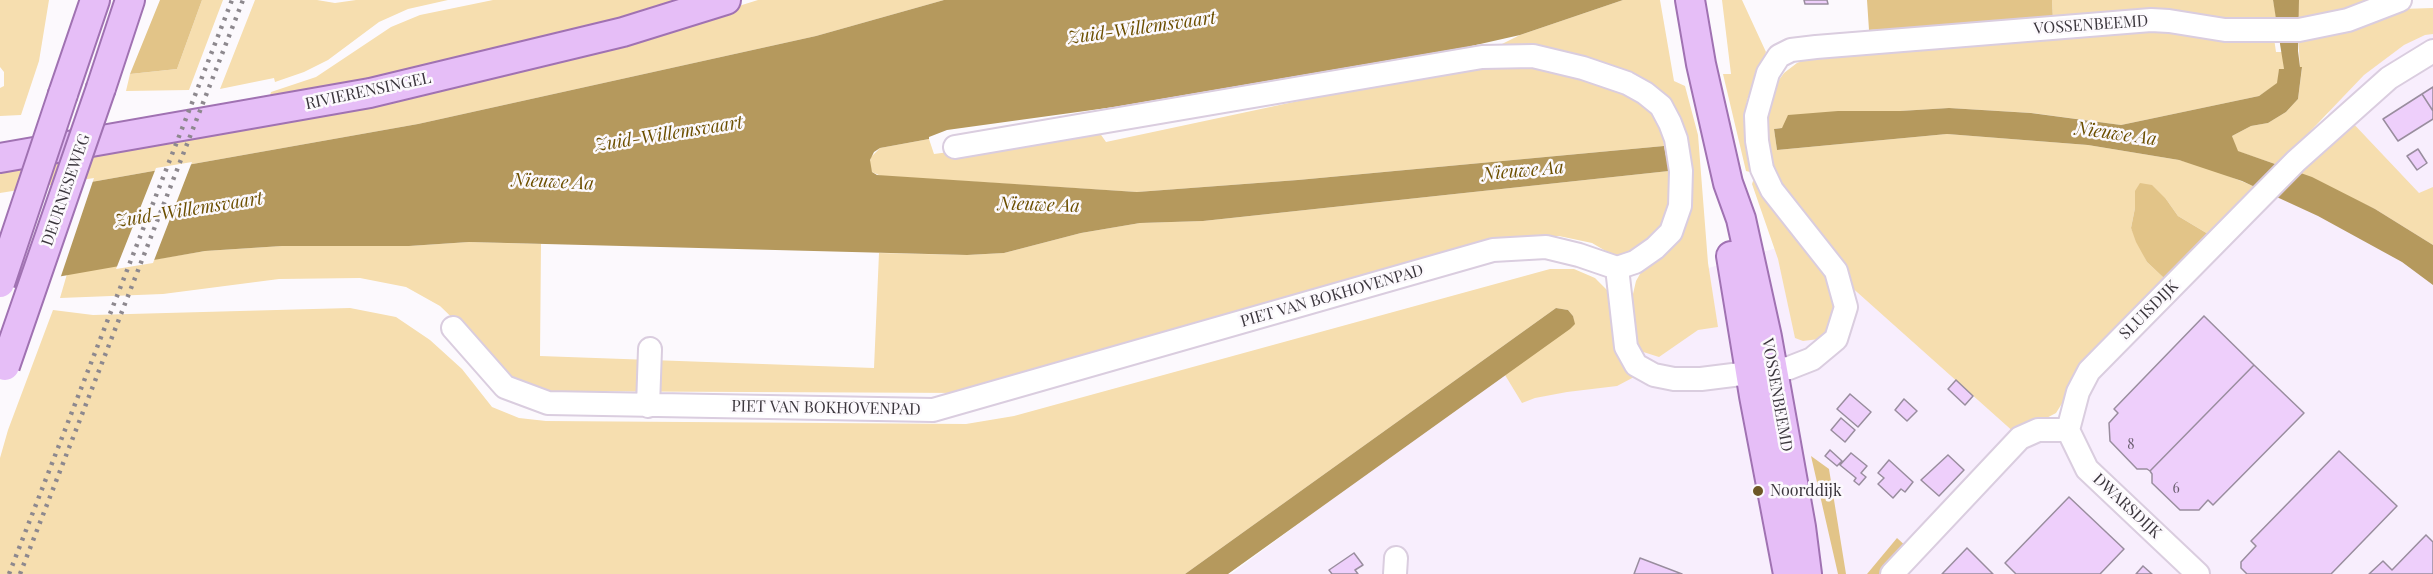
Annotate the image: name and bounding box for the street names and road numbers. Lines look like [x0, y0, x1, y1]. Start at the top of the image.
street label: VOSSENBEEMD [2033, 11, 2149, 39]
street label: RIVIERENSINGEL [303, 68, 433, 114]
street label: DEURNESEWEG [38, 131, 94, 249]
street label: PIET VAN BOKHOVENPAD [1238, 261, 1426, 331]
street label: SLUISDIJK [2115, 276, 2183, 344]
street label: VOSSENBEEMD [1758, 337, 1796, 453]
street label: PIET VAN BOKHOVENPAD [731, 397, 921, 419]
street label: DWARSDIJK [2089, 470, 2165, 542]

